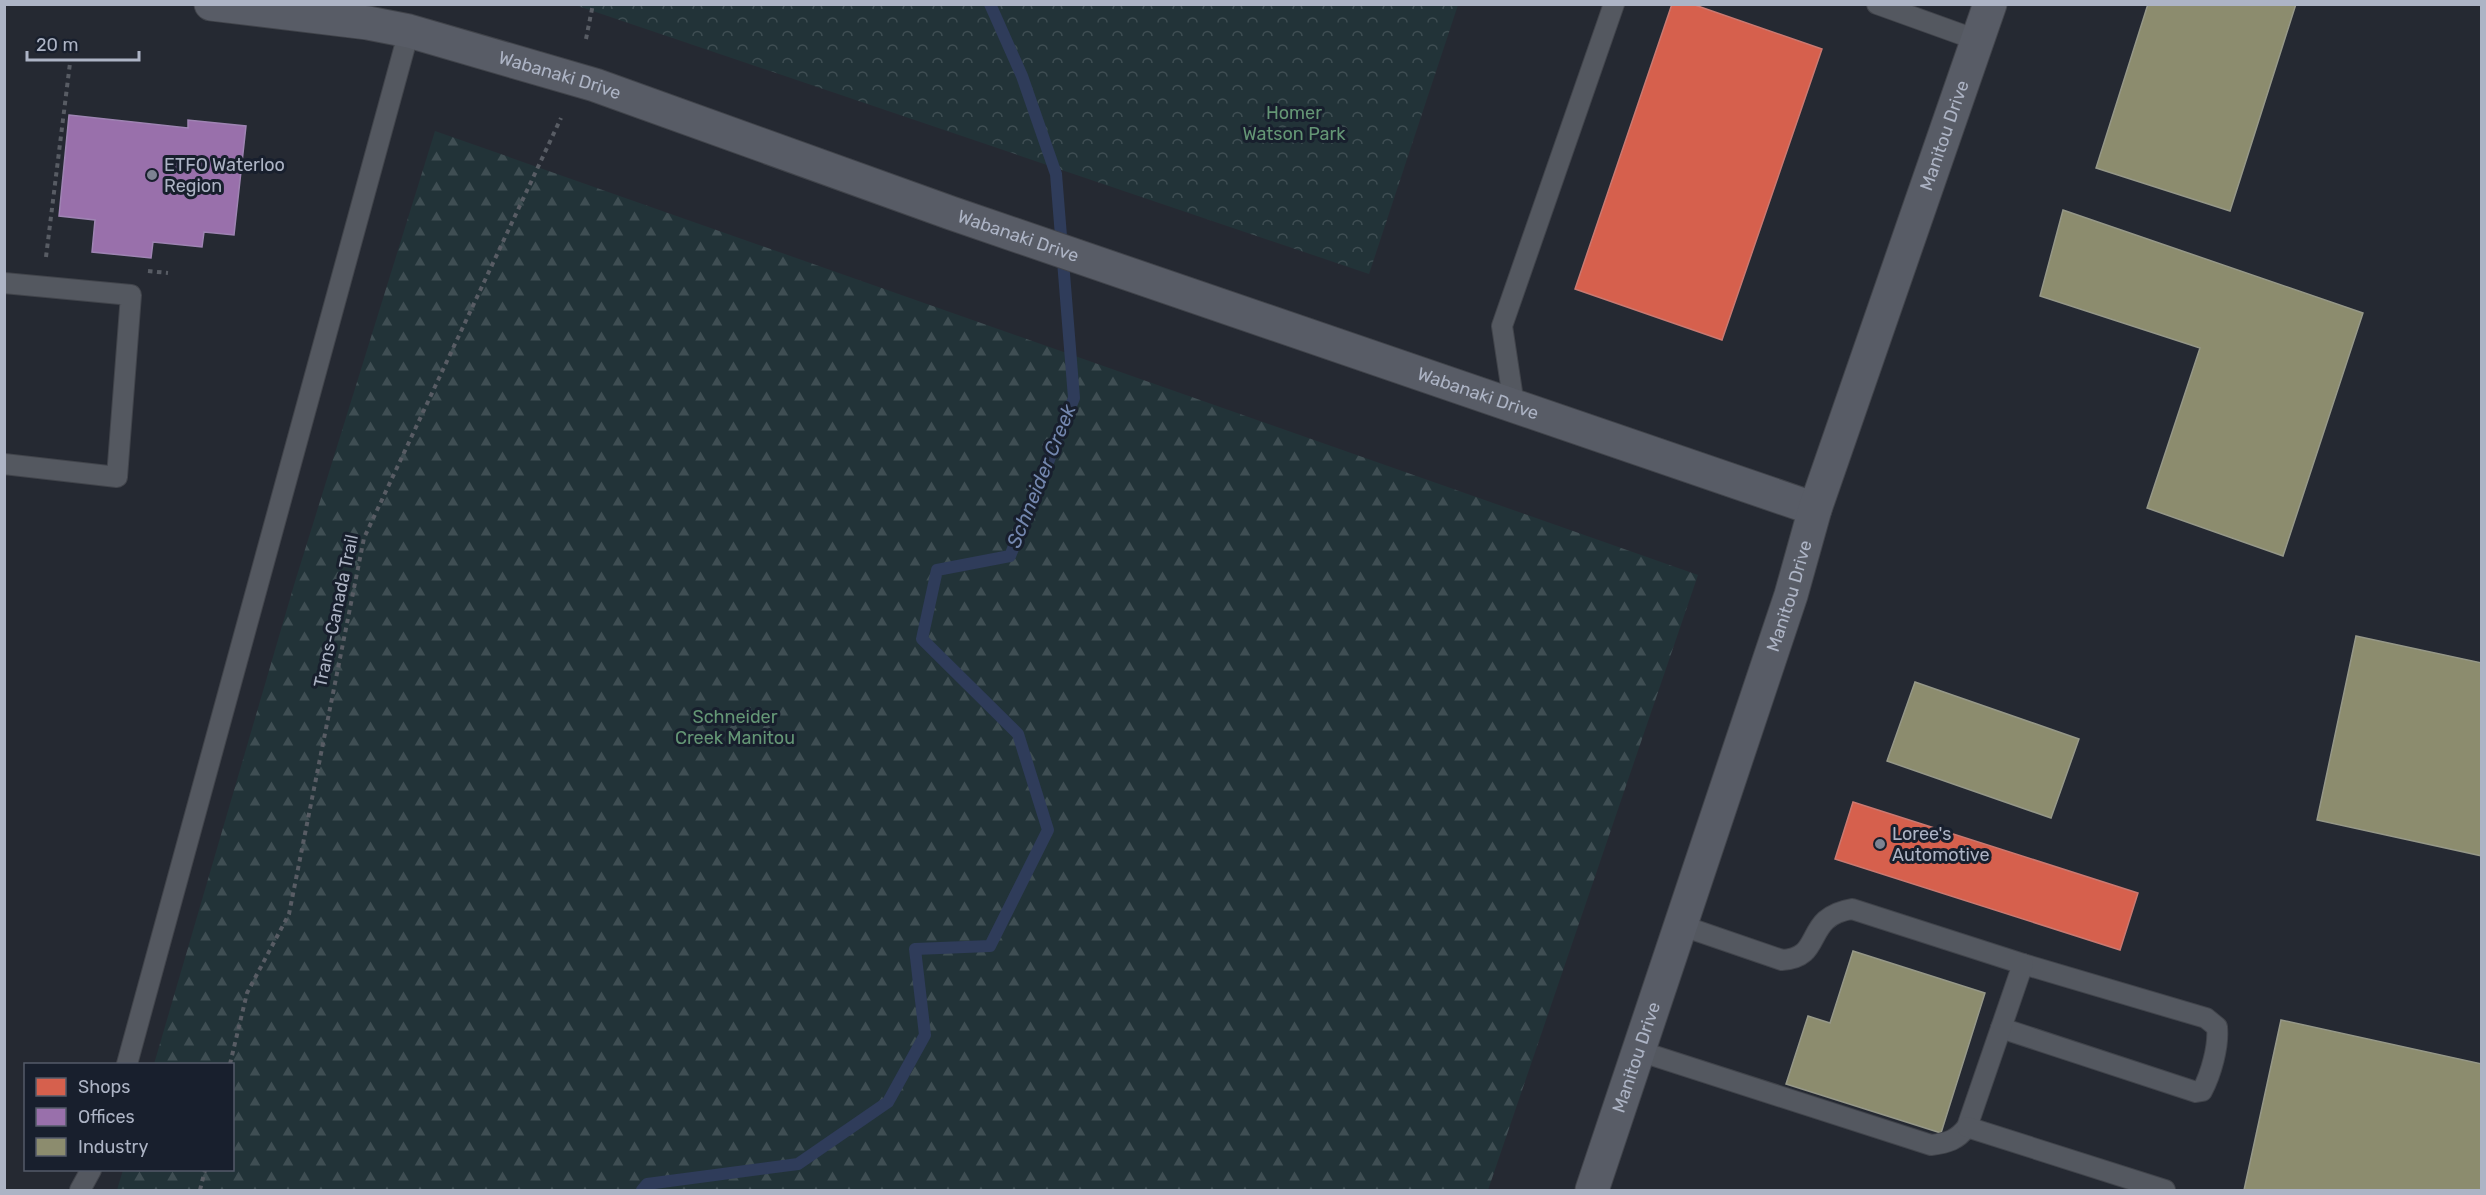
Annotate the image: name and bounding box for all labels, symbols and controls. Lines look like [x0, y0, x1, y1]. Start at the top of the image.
scale bar [27, 24, 140, 62]
text: 20 m [36, 34, 78, 56]
street label: Wabanaki Drive [496, 47, 624, 104]
street label: Manitou Drive [1915, 77, 1974, 194]
park label: Homer Watson Park [1242, 102, 1346, 145]
place label: ETFO Waterloo Region [164, 154, 285, 197]
marker: ETFO Waterloo Region [145, 168, 159, 182]
street label: Wabanaki Drive [955, 205, 1082, 267]
street label: Wabanaki Drive [1414, 363, 1542, 425]
water label: Schneider Creek [1001, 400, 1081, 551]
street label: Trans-Canada Trail [309, 532, 363, 690]
street label: Manitou Drive [1762, 538, 1817, 655]
park label: Schneider Creek Manitou [675, 706, 795, 749]
place label: Loree's Automotive [1892, 823, 1990, 866]
marker: Loree's Automotive [1873, 837, 1887, 851]
street label: Manitou Drive [1608, 999, 1665, 1115]
legend [24, 1063, 234, 1171]
text: Shops [78, 1076, 130, 1098]
text: Offices [78, 1106, 135, 1128]
text: Industry [78, 1136, 148, 1158]

